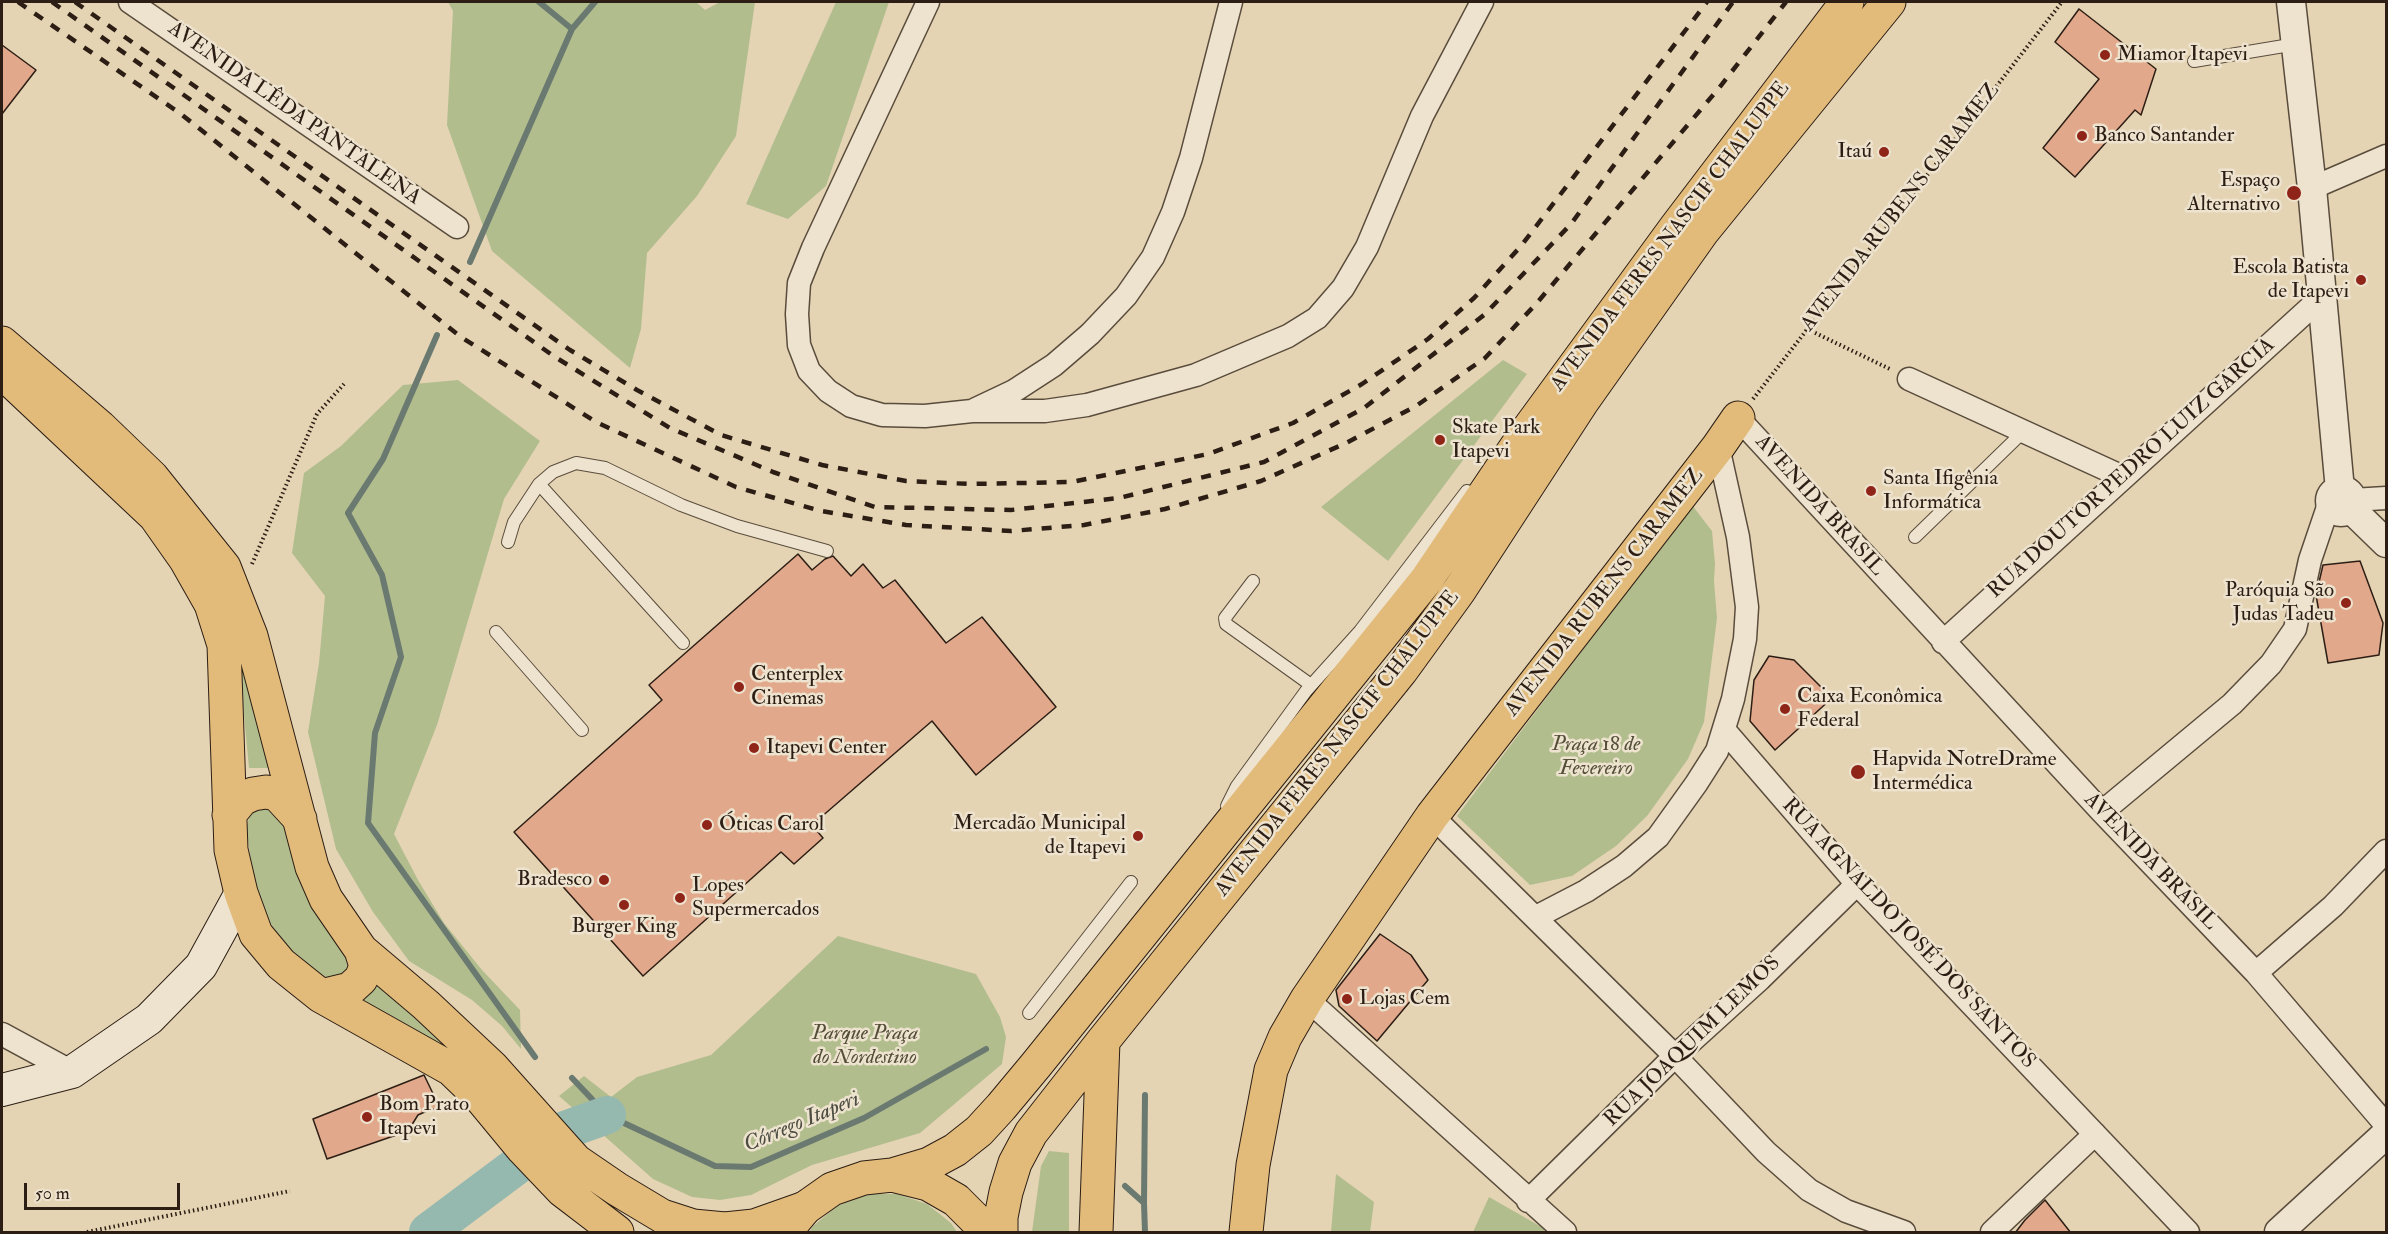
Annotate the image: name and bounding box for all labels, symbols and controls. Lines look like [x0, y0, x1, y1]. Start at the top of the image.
street label: AVENIDA LÊDA PANTALENA [163, 17, 425, 211]
place label: Miamor Itapevi [2117, 42, 2248, 68]
marker: Miamor Itapevi [2098, 48, 2112, 62]
street label: AVENIDA FERES NASCIF CHALUPPE [1546, 77, 1796, 397]
street label: AVENIDA RUBENS CARAMEZ [1796, 79, 2006, 337]
place label: Banco Santander [2094, 123, 2234, 149]
marker: Banco Santander [2075, 129, 2089, 143]
place label: Itaú [1837, 139, 1872, 165]
marker: Itaú [1877, 145, 1891, 159]
place label: Espaço Alternativo [2187, 168, 2280, 218]
marker: Espaço Alternativo [2285, 184, 2303, 202]
place label: Escola Batista de Itapevi [2232, 255, 2349, 305]
marker: Escola Batista de Itapevi [2354, 273, 2368, 287]
street label: RUA DOUTOR PEDRO LUIZ GARCIA [1983, 333, 2281, 605]
place label: Skate Park Itapevi [1452, 415, 1540, 465]
street label: AVENIDA BRASIL [1749, 430, 1889, 582]
marker: Skate Park Itapevi [1433, 433, 1447, 447]
street label: AVENIDA RUBENS CARAMEZ [1500, 464, 1710, 722]
place label: Santa Ifigênia Informática [1883, 466, 1998, 516]
marker: Santa Ifigênia Informática [1864, 484, 1878, 498]
place label: Paróquia São Judas Tadeu [2225, 578, 2334, 628]
street label: AVENIDA FERES NASCIF CHALUPPE [1211, 586, 1465, 902]
marker: Paróquia São Judas Tadeu [2339, 596, 2353, 610]
place label: Centerplex Cinemas [751, 662, 843, 712]
marker: Centerplex Cinemas [732, 680, 746, 694]
place label: Caixa Econômica Federal [1797, 684, 1942, 734]
marker: Caixa Econômica Federal [1778, 702, 1792, 716]
park label: Praça 18 de Fevereiro [1552, 732, 1640, 782]
place label: Itapevi Center [766, 735, 886, 761]
marker: Itapevi Center [747, 741, 761, 755]
place label: Hapvida NotreDrame Intermédica [1872, 747, 2056, 797]
marker: Hapvida NotreDrame Intermédica [1849, 763, 1867, 781]
street label: AVENIDA BRASIL [2078, 788, 2222, 936]
street label: RUA AGNALDO JOSÉ DOS SANTOS [1776, 793, 2040, 1075]
place label: Mercadão Municipal de Itapevi [953, 811, 1126, 861]
place label: Óticas Carol [719, 812, 824, 838]
marker: Óticas Carol [700, 818, 714, 832]
marker: Mercadão Municipal de Itapevi [1131, 829, 1145, 843]
place label: Bradesco [517, 867, 592, 893]
marker: Bradesco [597, 873, 611, 887]
place label: Lopes Supermercados [692, 873, 819, 923]
marker: Lopes Supermercados [673, 891, 687, 905]
marker: Burger King [617, 898, 631, 912]
place label: Burger King [571, 914, 677, 940]
street label: RUA JOAQUIM LEMOS [1600, 951, 1786, 1133]
place label: Lojas Cem [1359, 986, 1450, 1012]
marker: Lojas Cem [1340, 992, 1354, 1006]
park label: Parque Praça do Nordestino [812, 1021, 918, 1071]
water label: Córrego Itaperi [740, 1087, 864, 1159]
place label: Bom Prato Itapevi [379, 1092, 469, 1142]
marker: Bom Prato Itapevi [360, 1110, 374, 1124]
scale bar [27, 1171, 183, 1209]
text: 50 m [35, 1182, 70, 1205]

